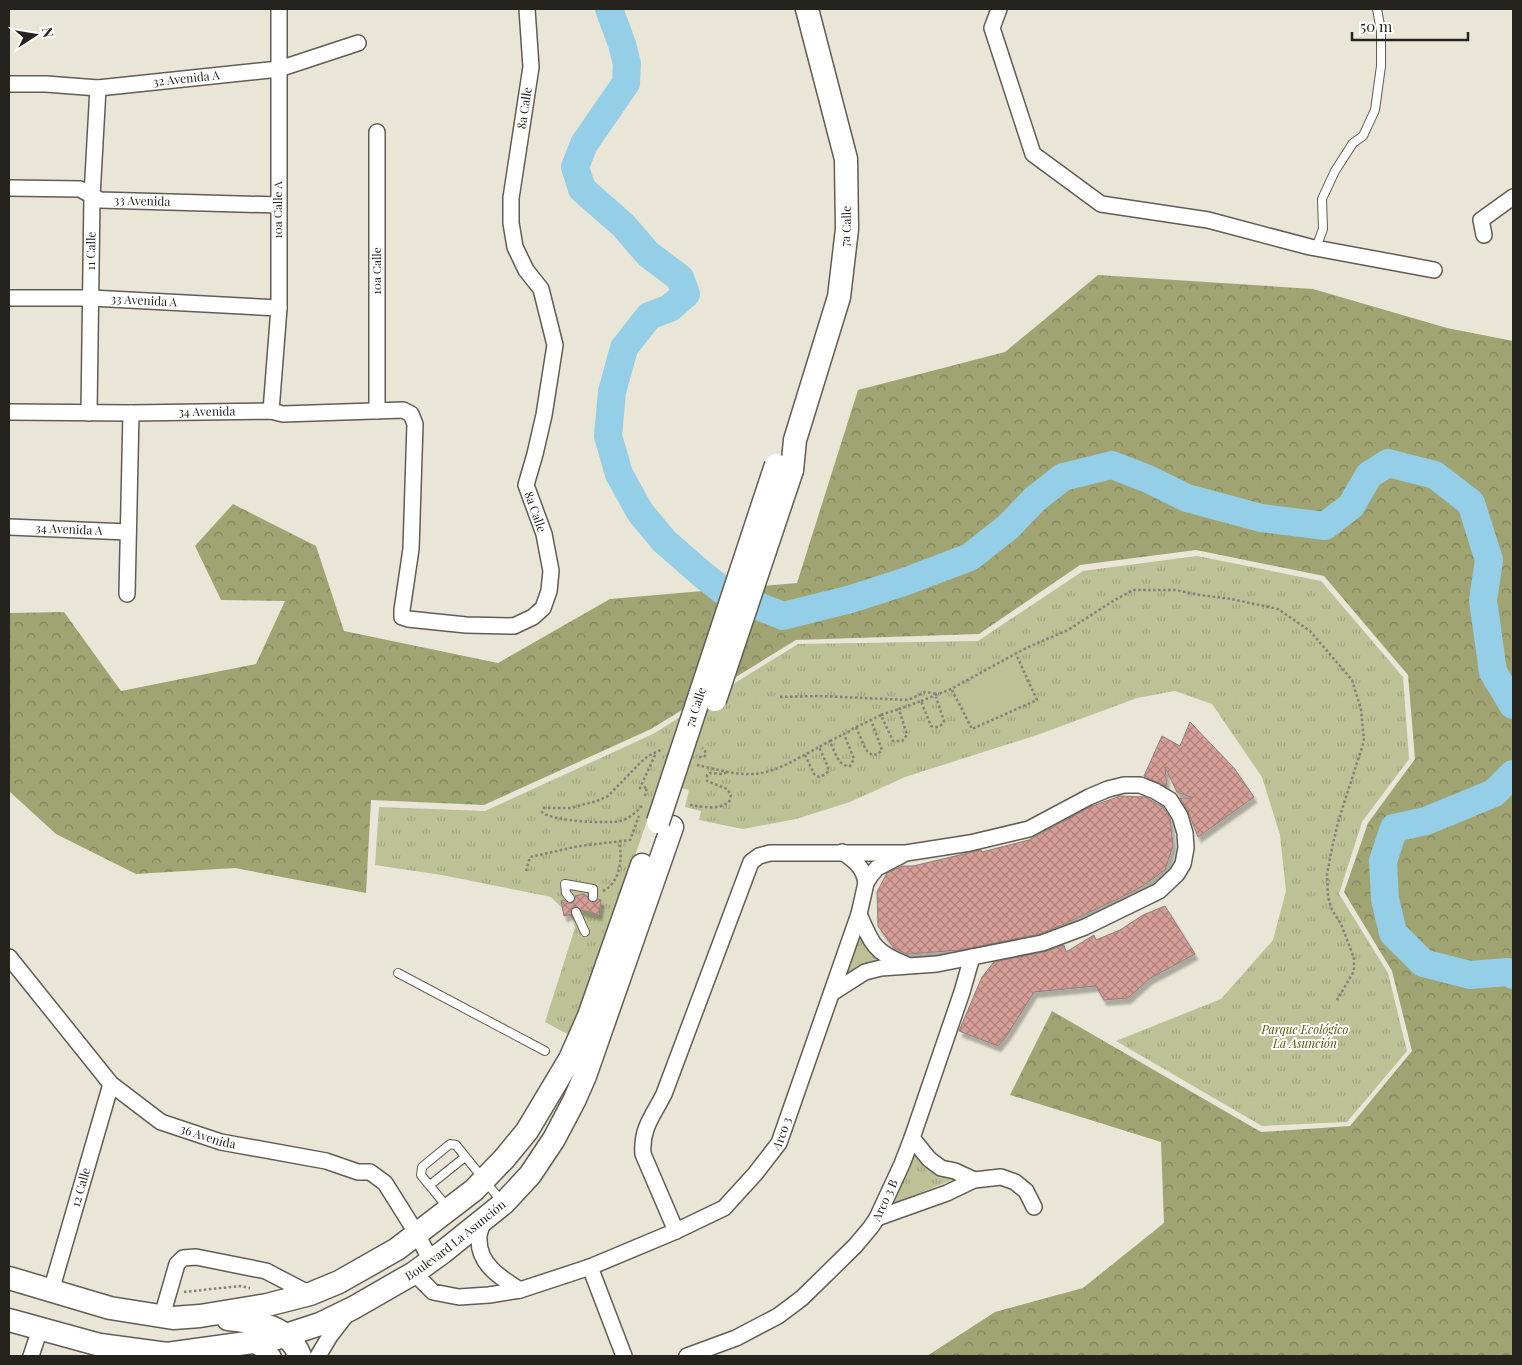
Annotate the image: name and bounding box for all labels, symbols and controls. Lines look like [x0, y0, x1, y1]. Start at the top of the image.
north arrow [10, 10, 60, 60]
scale bar [1352, 10, 1468, 42]
text: 50 m [1360, 16, 1393, 36]
text: N [38, 25, 59, 39]
street label: 32 Avenida A [152, 66, 221, 89]
street label: 8a Calle [513, 86, 535, 130]
street label: 10a Calle A [269, 181, 285, 239]
street label: 33 Avenida [114, 191, 171, 209]
street label: 7a Calle [836, 206, 854, 247]
street label: 11 Calle [82, 231, 99, 271]
street label: 10a Calle [368, 247, 384, 295]
street label: 33 Avenida A [110, 290, 178, 310]
street label: 34 Avenida [178, 403, 236, 419]
street label: 8a Calle [521, 489, 551, 534]
street label: 34 Avenida A [35, 519, 103, 538]
street label: 7a Calle [681, 685, 709, 729]
park label: Parque Ecológico La Asunción [1261, 1021, 1349, 1051]
street label: Arco 3 [767, 1115, 794, 1154]
street label: 36 Avenida [178, 1120, 237, 1152]
street label: 12 Calle [67, 1165, 93, 1209]
street label: Arco 3 B [867, 1177, 901, 1224]
street label: Boulevard La Asunción [402, 1196, 508, 1283]

